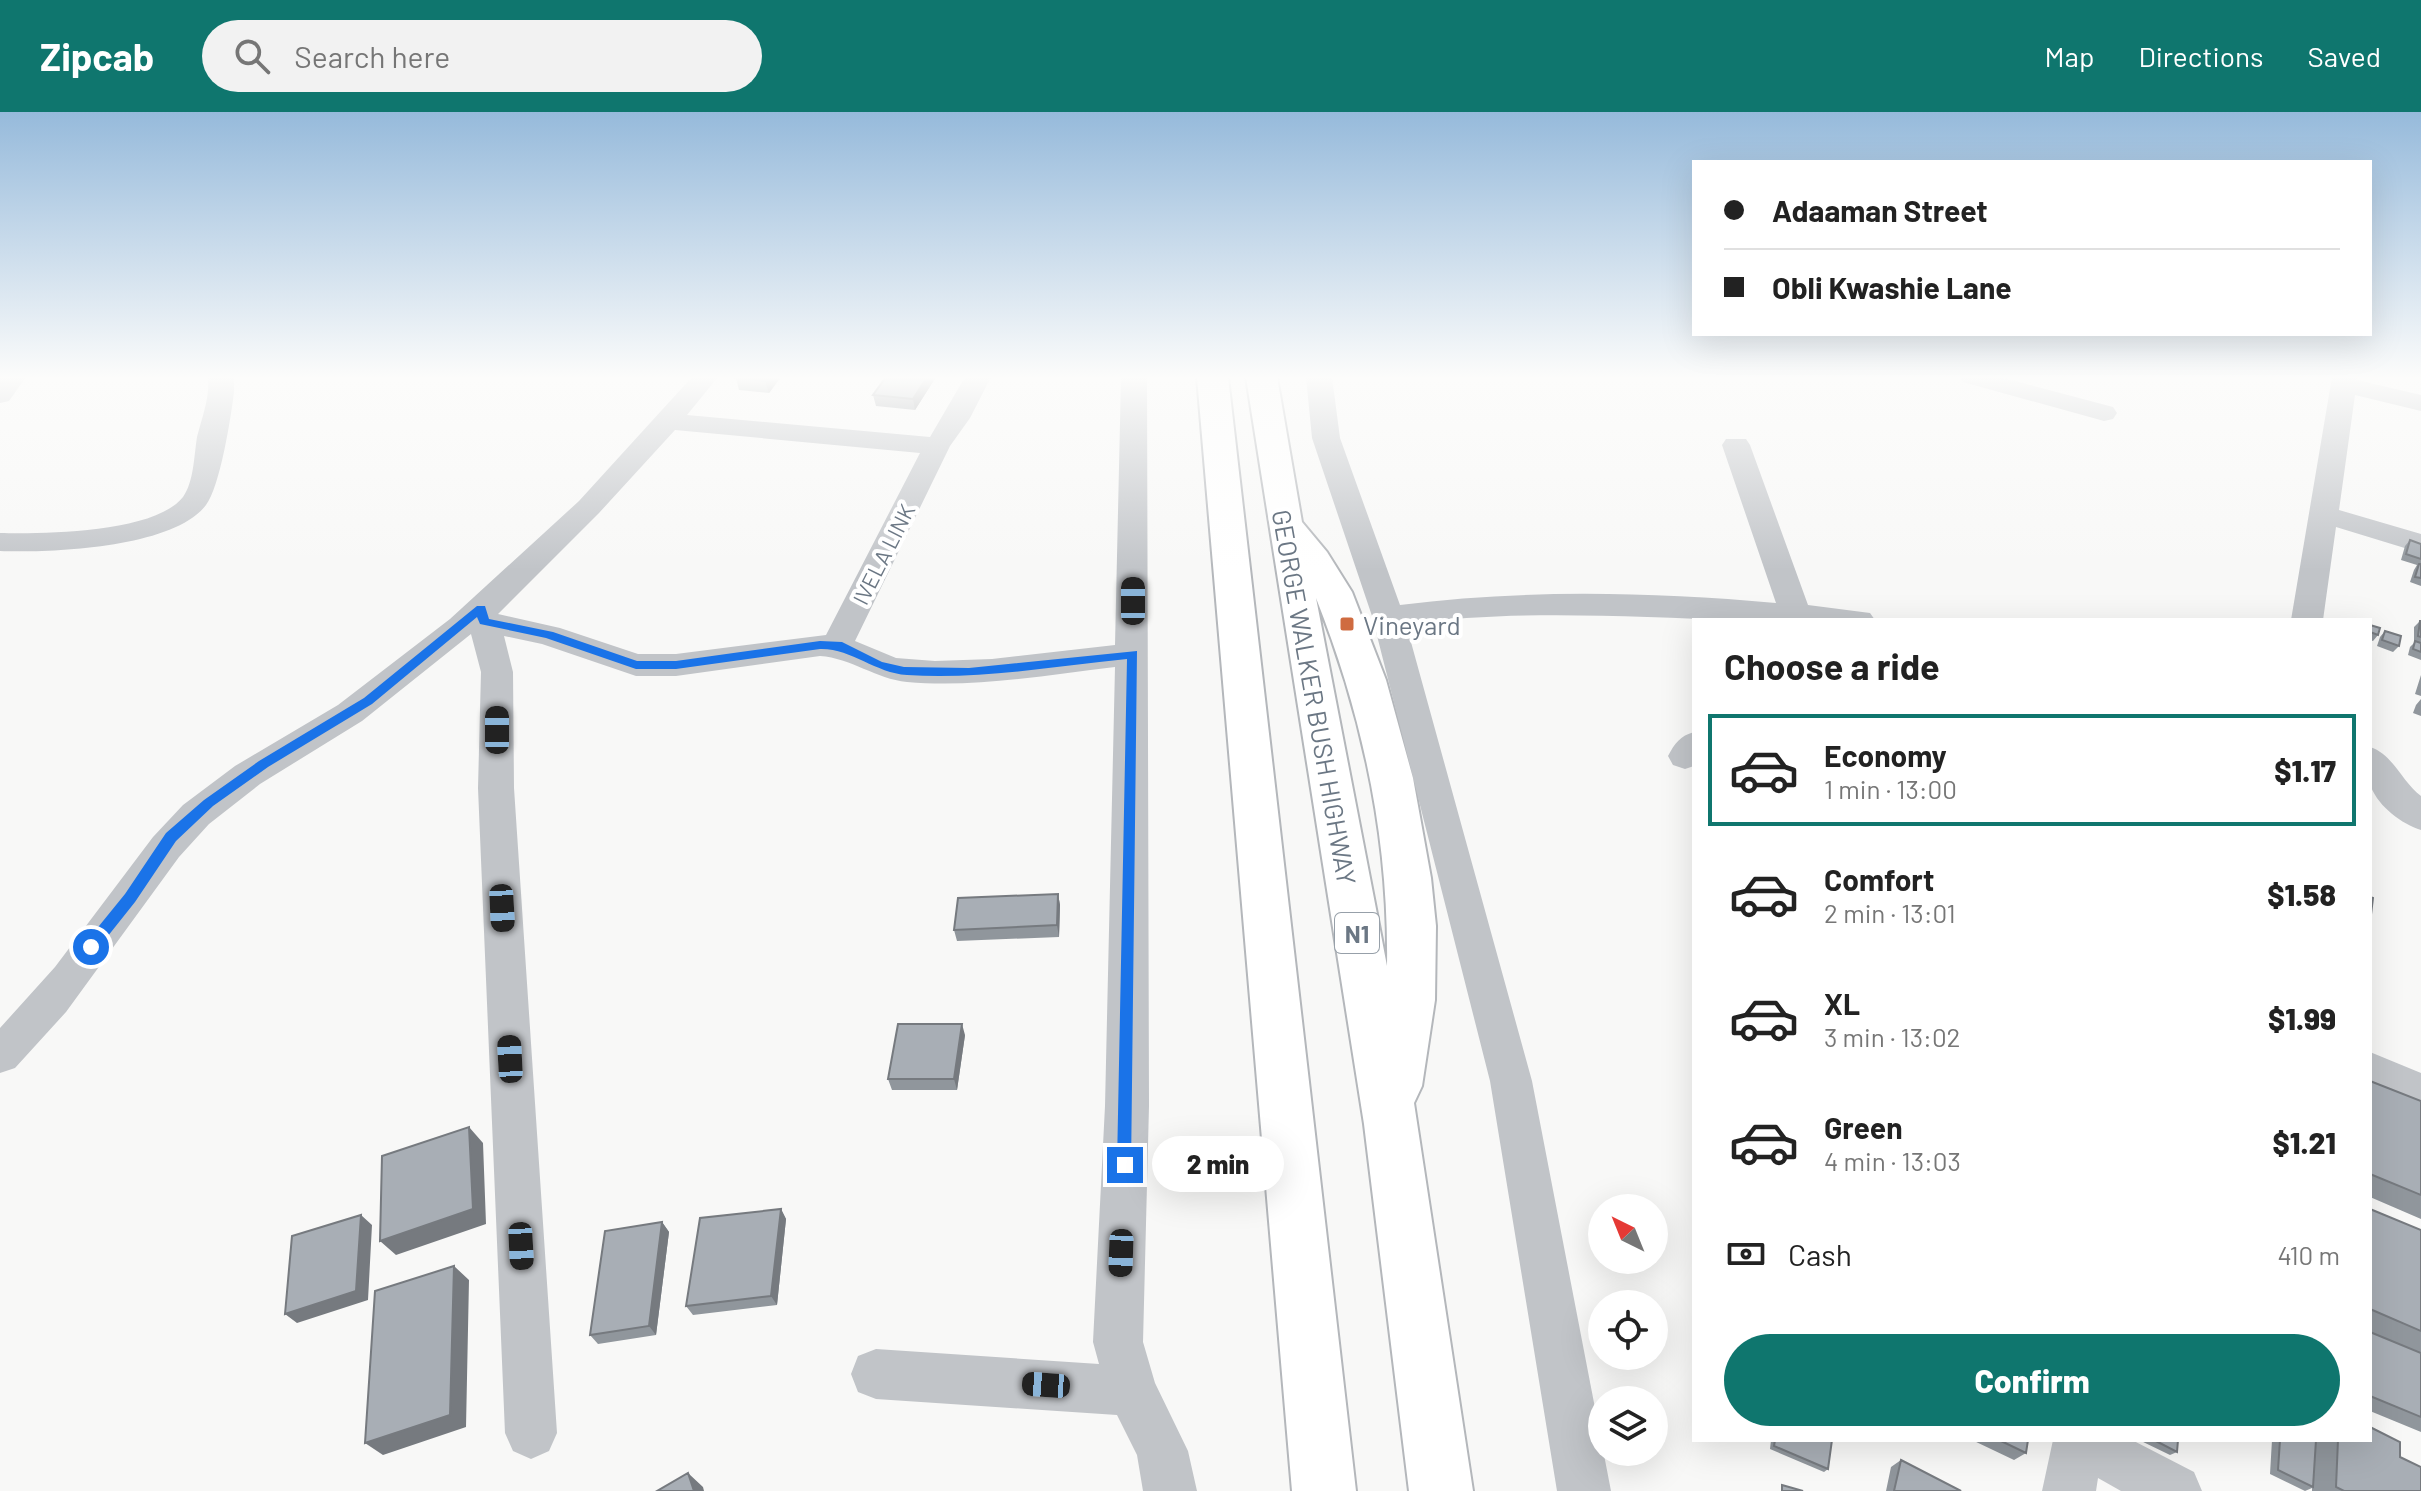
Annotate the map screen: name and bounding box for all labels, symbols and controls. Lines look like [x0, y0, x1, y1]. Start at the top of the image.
search box [202, 20, 762, 92]
text: Zipcab [40, 33, 154, 79]
icon: search [230, 34, 274, 78]
text: Search here [294, 38, 450, 74]
text: Map [2045, 39, 2094, 73]
text: Directions [2138, 39, 2264, 73]
text: Saved [2308, 39, 2381, 73]
text: Adaaman Street [1772, 192, 1988, 228]
text: Obli Kwashie Lane [1772, 269, 2012, 305]
street label: IVELA LINK [847, 499, 919, 609]
street label: GEORGE WALKER BUSH HIGHWAY [1267, 507, 1363, 887]
car [1121, 577, 1145, 625]
place label: Vineyard [1363, 609, 1461, 640]
marker: Vineyard [1338, 615, 1356, 633]
text: Choose a ride [1724, 644, 1940, 687]
car [485, 706, 509, 754]
icon: car [1728, 734, 1800, 806]
text: Economy [1824, 737, 1947, 773]
text: $1.17 [2274, 752, 2336, 788]
text: 1 min · 13:00 [1824, 773, 1957, 804]
icon: car [1728, 858, 1800, 930]
text: Comfort [1824, 861, 1934, 897]
text: $1.58 [2267, 876, 2336, 912]
car [489, 883, 515, 933]
text: 2 min · 13:01 [1824, 897, 1956, 928]
road number: N1 [1335, 913, 1379, 953]
route start [73, 929, 109, 965]
icon: car [1728, 982, 1800, 1054]
text: XL [1824, 985, 1860, 1021]
text: $1.99 [2268, 1000, 2336, 1036]
text: 3 min · 13:02 [1824, 1021, 1961, 1052]
car [497, 1034, 523, 1084]
icon: car [1728, 1106, 1800, 1178]
text: Green [1824, 1109, 1903, 1145]
text: $1.21 [2272, 1124, 2336, 1160]
callout: 2 min [1153, 1137, 1285, 1193]
text: 4 min · 13:03 [1824, 1145, 1961, 1176]
route end [1107, 1147, 1143, 1183]
text: 2 min [1187, 1148, 1249, 1179]
north arrow [1588, 1194, 1668, 1274]
map controls [1588, 1194, 1668, 1466]
car [508, 1221, 534, 1271]
car [1108, 1229, 1134, 1277]
icon: cash [1724, 1232, 1768, 1276]
text: Cash [1788, 1236, 1852, 1272]
text: 410 m [2278, 1239, 2340, 1270]
button: locate [1588, 1290, 1668, 1370]
button: Confirm [1724, 1334, 2340, 1426]
car [1021, 1371, 1071, 1399]
button: layers [1588, 1386, 1668, 1466]

